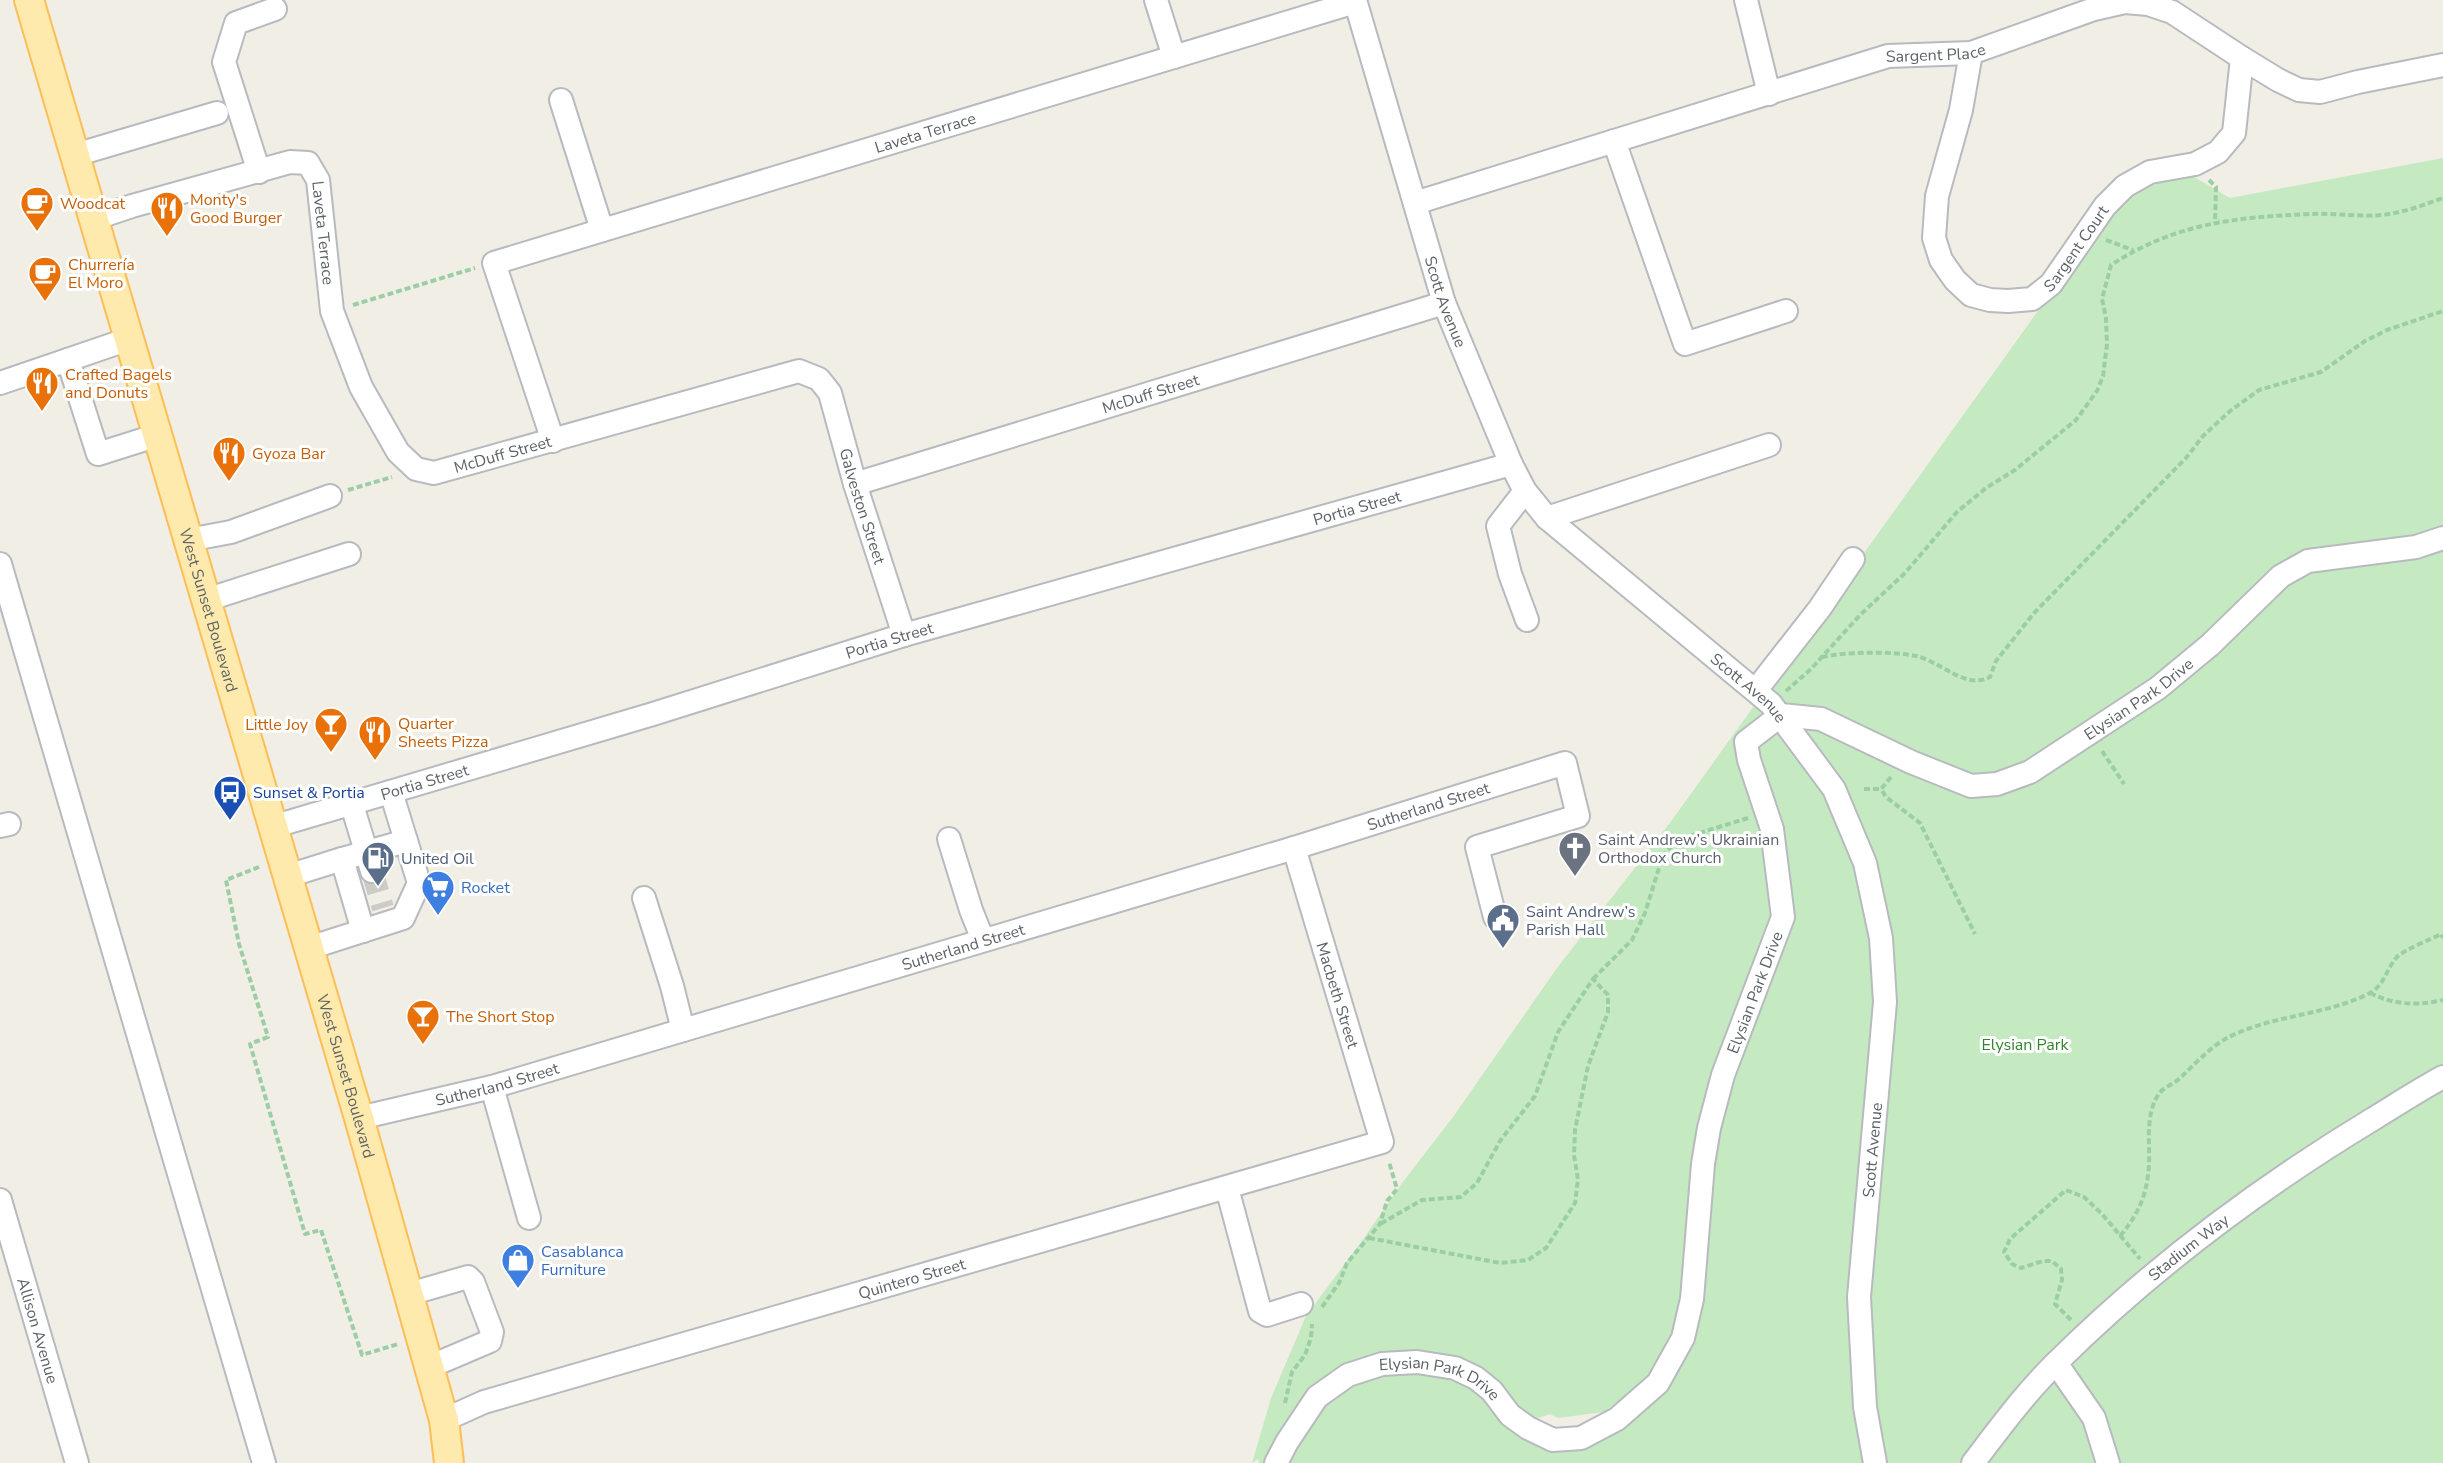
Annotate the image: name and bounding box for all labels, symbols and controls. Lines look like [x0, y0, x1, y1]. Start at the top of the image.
street label: Sargent Place [1885, 39, 1989, 68]
street label: Laveta Terrace [872, 108, 979, 159]
street label: Laveta Terrace [306, 180, 339, 286]
cafe icon: Woodcat [19, 185, 55, 232]
place label: Monty's Good Burger [190, 189, 282, 229]
restaurant icon: Monty's Good Burger [149, 190, 185, 237]
place label: Woodcat [60, 193, 126, 215]
street label: Sargent Court [2039, 201, 2114, 298]
place label: Churrería El Moro [68, 254, 135, 294]
street label: Scott Avenue [1419, 254, 1471, 351]
cafe icon: Churrería El Moro [27, 255, 63, 302]
place label: Crafted Bagels and Donuts [65, 364, 172, 404]
restaurant icon: Crafted Bagels and Donuts [24, 365, 60, 412]
street label: McDuff Street [1100, 369, 1202, 419]
street label: McDuff Street [451, 431, 554, 479]
restaurant icon: Gyoza Bar [211, 435, 247, 482]
place label: Gyoza Bar [252, 443, 326, 465]
street label: Galveston Street [834, 446, 890, 567]
street label: Portia Street [1311, 485, 1404, 531]
street label: West Sunset Boulevard [174, 526, 243, 695]
street label: Portia Street [843, 617, 936, 665]
street label: Scott Avenue [1705, 648, 1791, 727]
street label: Elysian Park Drive [2080, 653, 2198, 746]
bar icon: Little Joy [313, 706, 349, 753]
place label: Quarter Sheets Pizza [398, 713, 488, 753]
place label: Little Joy [245, 714, 309, 736]
restaurant icon: Quarter Sheets Pizza [357, 714, 393, 761]
street label: Portia Street [378, 759, 472, 806]
bus stop icon: Sunset & Portia [212, 774, 248, 821]
street label: Sutherland Street [1364, 777, 1493, 836]
place label: Sunset & Portia [253, 782, 365, 804]
place label: Saint Andrew’s Ukrainian Orthodox Church [1598, 829, 1779, 869]
church icon: Saint Andrew’s Ukrainian Orthodox Church [1557, 830, 1593, 877]
fuel station icon: United Oil [360, 840, 396, 887]
place label: United Oil [401, 848, 474, 870]
supermarket icon: Rocket [420, 869, 456, 916]
place label: Rocket [461, 877, 510, 899]
place label: Saint Andrew’s Parish Hall [1526, 901, 1635, 941]
public building icon: Saint Andrew’s Parish Hall [1485, 902, 1521, 949]
street label: Sutherland Street [899, 919, 1028, 976]
street label: Elysian Park Drive [1722, 928, 1789, 1057]
street label: Macbeth Street [1310, 940, 1364, 1051]
street label: West Sunset Boulevard [311, 992, 380, 1161]
bar icon: The Short Stop [405, 998, 441, 1045]
place label: The Short Stop [446, 1006, 555, 1028]
park label: Elysian Park [1982, 1034, 2069, 1056]
street label: Sutherland Street [433, 1058, 562, 1112]
street label: Scott Avenue [1858, 1102, 1888, 1199]
street label: Stadium Way [2144, 1209, 2234, 1286]
place label: Casablanca Furniture [541, 1241, 624, 1281]
shop icon: Casablanca Furniture [500, 1242, 536, 1289]
street label: Quintero Street [856, 1253, 968, 1305]
street label: Allison Avenue [11, 1275, 63, 1386]
street label: Elysian Park Drive [1378, 1352, 1505, 1405]

